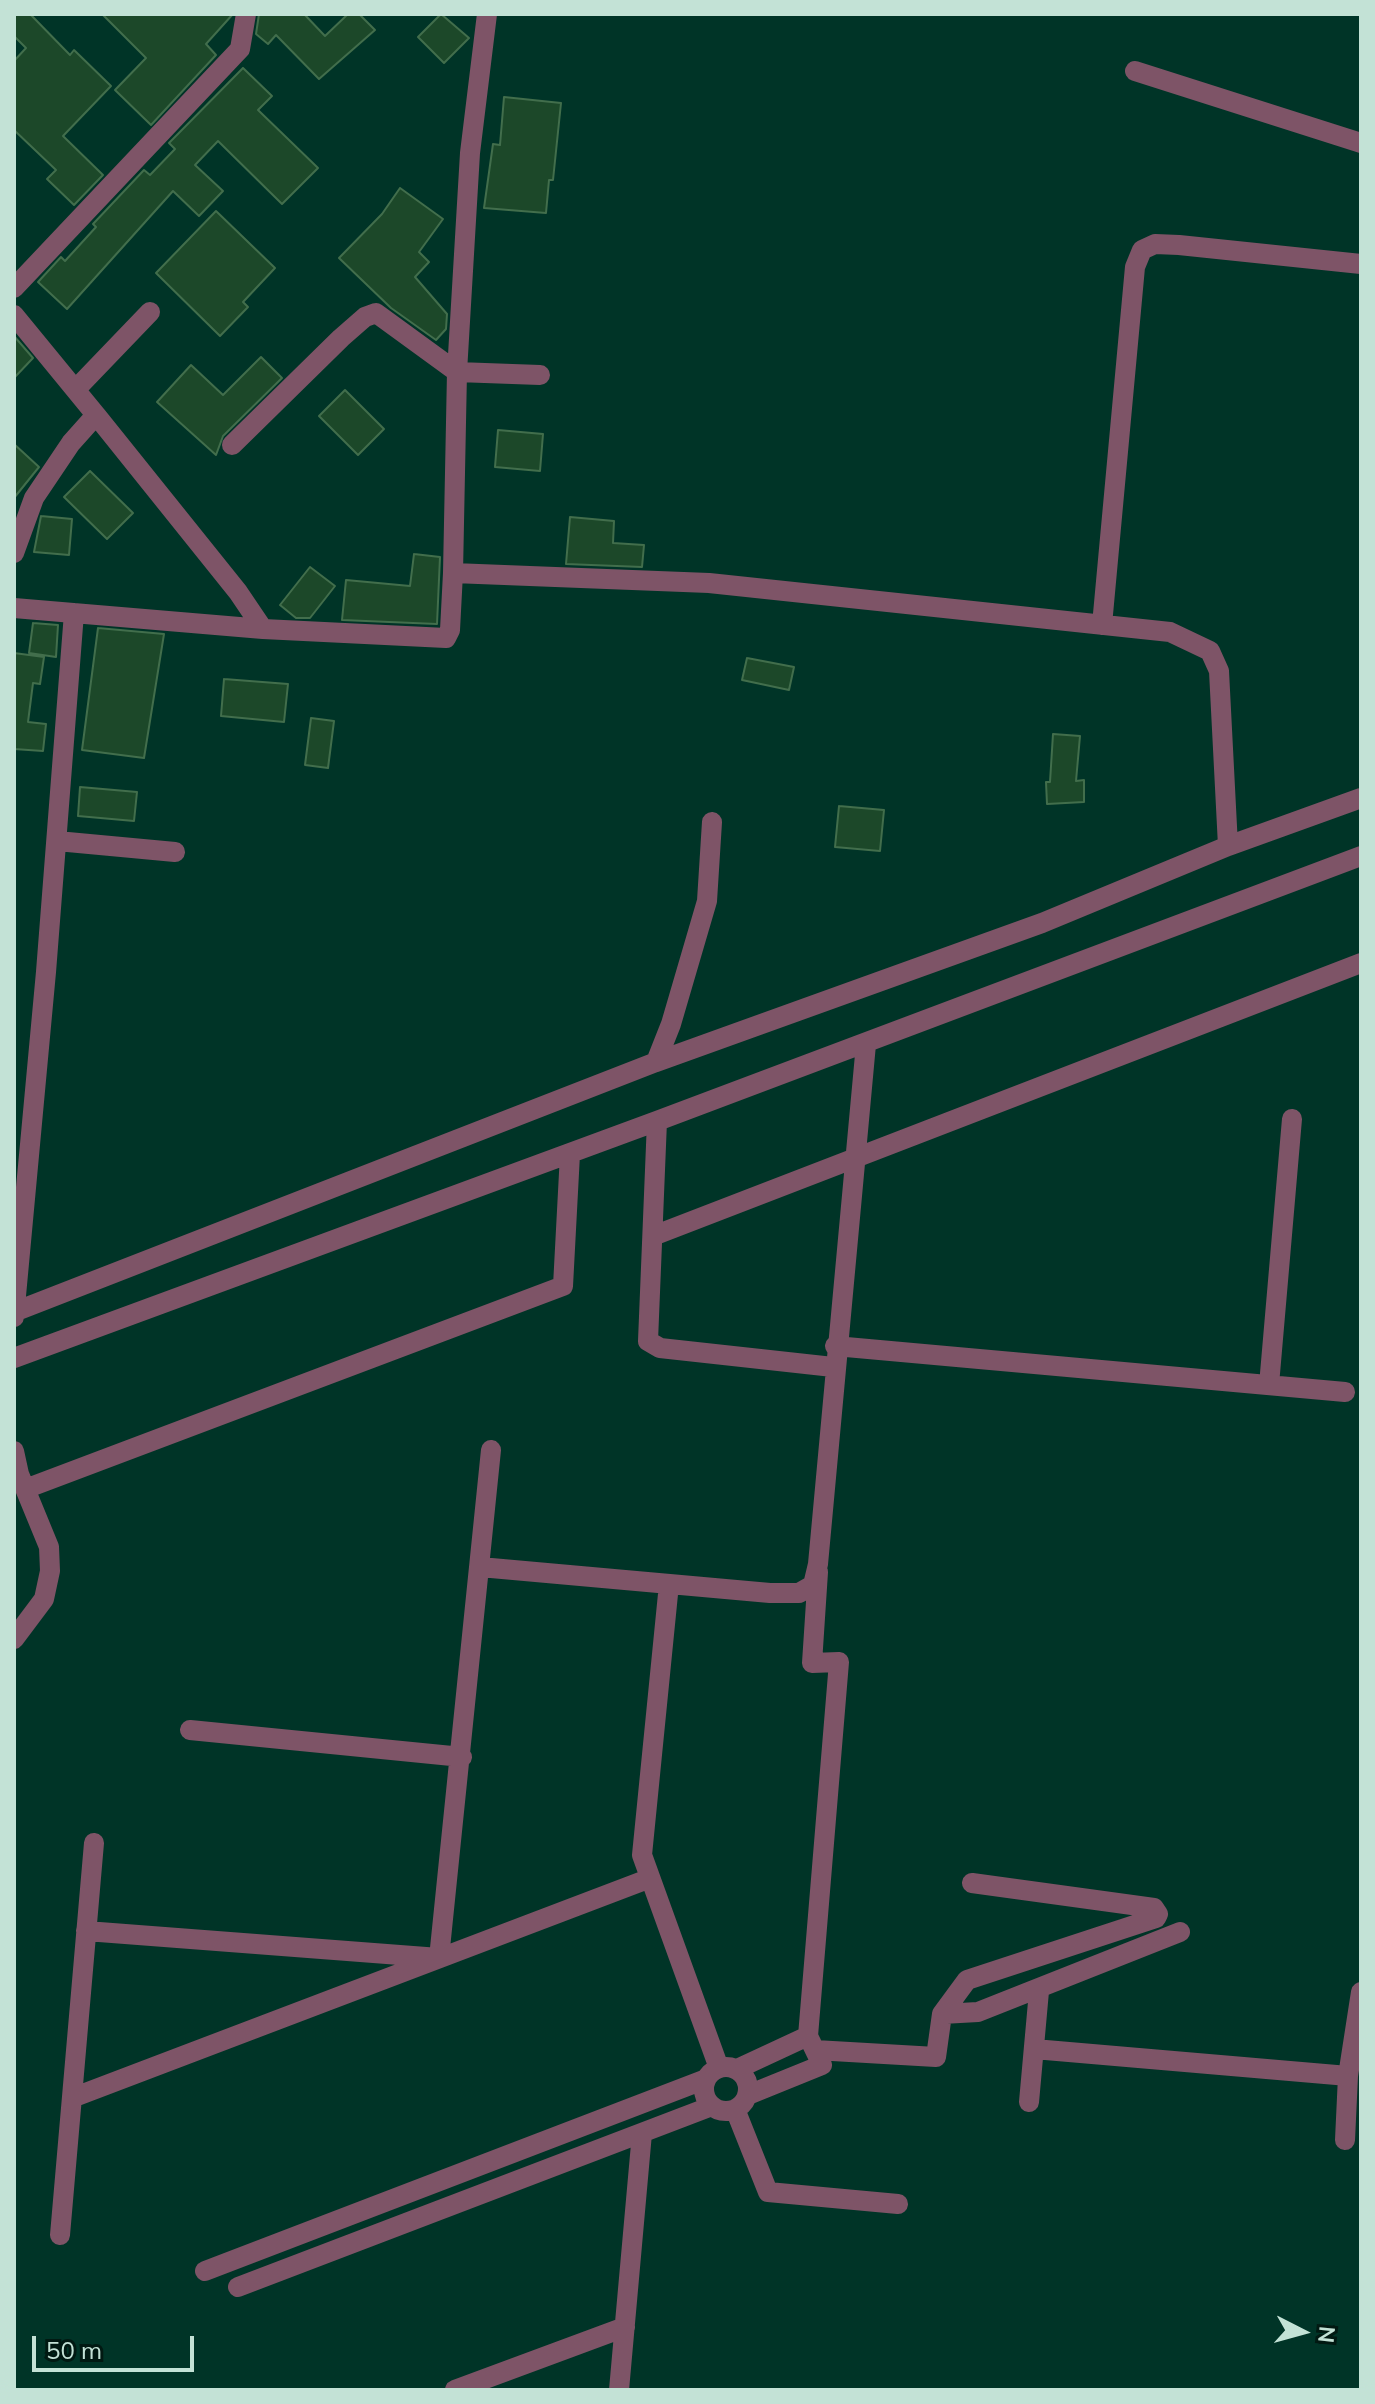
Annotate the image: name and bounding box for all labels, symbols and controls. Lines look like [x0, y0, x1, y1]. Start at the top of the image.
north arrow [1263, 2292, 1343, 2372]
scale bar [36, 2320, 198, 2370]
text: N [1312, 2325, 1342, 2344]
text: 50 m [46, 2335, 102, 2365]

